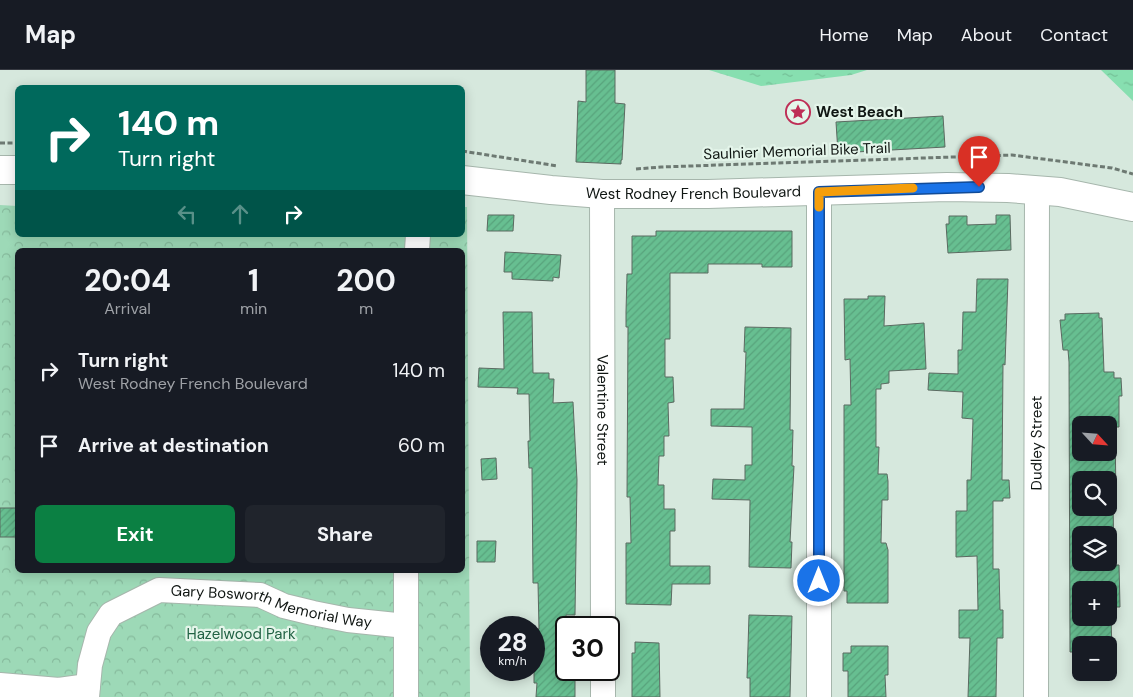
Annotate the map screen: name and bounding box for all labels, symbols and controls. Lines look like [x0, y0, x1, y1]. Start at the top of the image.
text: Map [25, 19, 76, 50]
text: Home [819, 23, 869, 47]
text: Map [897, 23, 933, 47]
text: About [961, 23, 1012, 47]
text: Contact [1040, 23, 1108, 47]
place icon: West Beach [785, 99, 811, 125]
text: 140 m [118, 100, 219, 146]
place label: West Beach [816, 102, 903, 122]
icon: right [35, 105, 100, 170]
pin [958, 136, 1000, 187]
street label: Saulnier Memorial Bike Trail [703, 138, 891, 164]
icon: arrive [965, 143, 993, 171]
text: Turn right [118, 144, 215, 173]
street label: West Rodney French Boulevard [585, 181, 801, 204]
icon: left [173, 200, 201, 228]
icon: ahead [226, 200, 254, 228]
icon: right [279, 200, 307, 228]
text: 20:04 [84, 261, 171, 300]
text: 1 [248, 261, 259, 300]
text: 200 [336, 261, 396, 300]
text: Arrival [104, 298, 151, 319]
text: min [240, 298, 267, 319]
text: m [359, 298, 373, 319]
text: Turn right [78, 348, 168, 373]
street label: Valentine Street [592, 354, 613, 466]
icon: right [35, 357, 63, 385]
text: 140 m [393, 358, 445, 383]
text: West Rodney French Boulevard [78, 373, 308, 394]
street label: Dudley Street [1026, 395, 1047, 490]
north arrow [1072, 416, 1118, 461]
map controls [1072, 416, 1117, 681]
icon: arrive [35, 432, 63, 460]
text: Arrive at destination [78, 433, 269, 458]
text: 60 m [398, 433, 445, 458]
button: search [1072, 471, 1117, 516]
button: Exit [35, 505, 235, 563]
button: Share [245, 505, 445, 563]
button: layers [1072, 526, 1117, 571]
position arrow [792, 554, 844, 606]
street label: Gary Bosworth Memorial Way [170, 581, 373, 632]
button: + [1072, 581, 1117, 626]
speed limit sign: 30 [555, 616, 620, 681]
park label: Hazelwood Park [186, 624, 296, 644]
text: 28 [497, 626, 528, 659]
button: − [1072, 636, 1117, 681]
text: km/h [498, 653, 527, 669]

